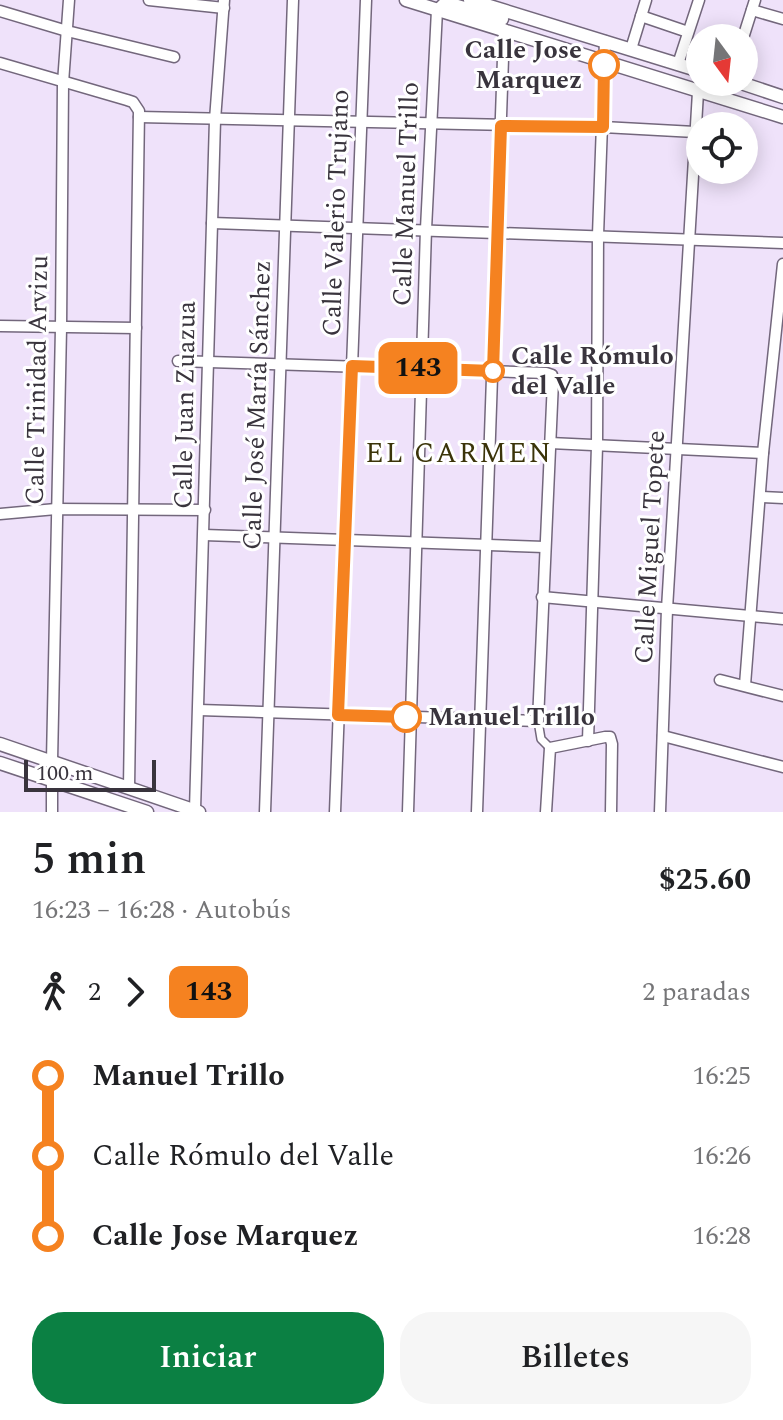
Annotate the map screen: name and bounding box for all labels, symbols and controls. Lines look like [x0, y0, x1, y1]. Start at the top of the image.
north arrow [686, 24, 758, 96]
map controls [686, 24, 758, 184]
place label: Calle Jose Marquez [464, 30, 582, 100]
marker: Calle Jose Marquez [589, 50, 619, 80]
street label: Calle Manuel Trillo [382, 81, 430, 307]
street label: Calle Valerio Trujano [312, 89, 360, 337]
button: locate [686, 112, 758, 184]
street label: Calle Trinidad Arvizu [15, 255, 59, 505]
street label: Calle José María Sánchez [232, 259, 282, 551]
street label: Calle Juan Zuazua [163, 300, 207, 509]
place label: Calle Rómulo del Valle [511, 336, 674, 406]
line badge: 143 [372, 342, 464, 394]
text: 143 [394, 346, 442, 389]
marker: Calle Rómulo del Valle [482, 360, 504, 382]
street label: Calle Miguel Topete [624, 429, 676, 665]
district label: EL CARMEN [365, 432, 553, 475]
place label: Manuel Trillo [428, 697, 595, 737]
marker: Manuel Trillo [391, 702, 421, 732]
scale bar [24, 756, 156, 792]
text: 100 m [36, 757, 93, 790]
text: 5 min [32, 826, 146, 893]
text: $25.60 [659, 857, 751, 903]
text: 16:23 – 16:28 · Autobús [32, 890, 292, 930]
icon: walk [32, 970, 76, 1014]
icon: forward [113, 970, 157, 1014]
text: 143 [185, 970, 232, 1013]
text: 2 [88, 972, 101, 1012]
text: 2 paradas [642, 972, 751, 1012]
text: Manuel Trillo [92, 1053, 285, 1099]
text: 16:25 [692, 1056, 751, 1096]
text: Calle Rómulo del Valle [92, 1133, 394, 1179]
text: 16:26 [692, 1136, 751, 1176]
text: Calle Jose Marquez [92, 1213, 358, 1259]
text: 16:28 [692, 1216, 751, 1256]
button: Iniciar [32, 1312, 384, 1404]
button: Billetes [400, 1312, 751, 1404]

